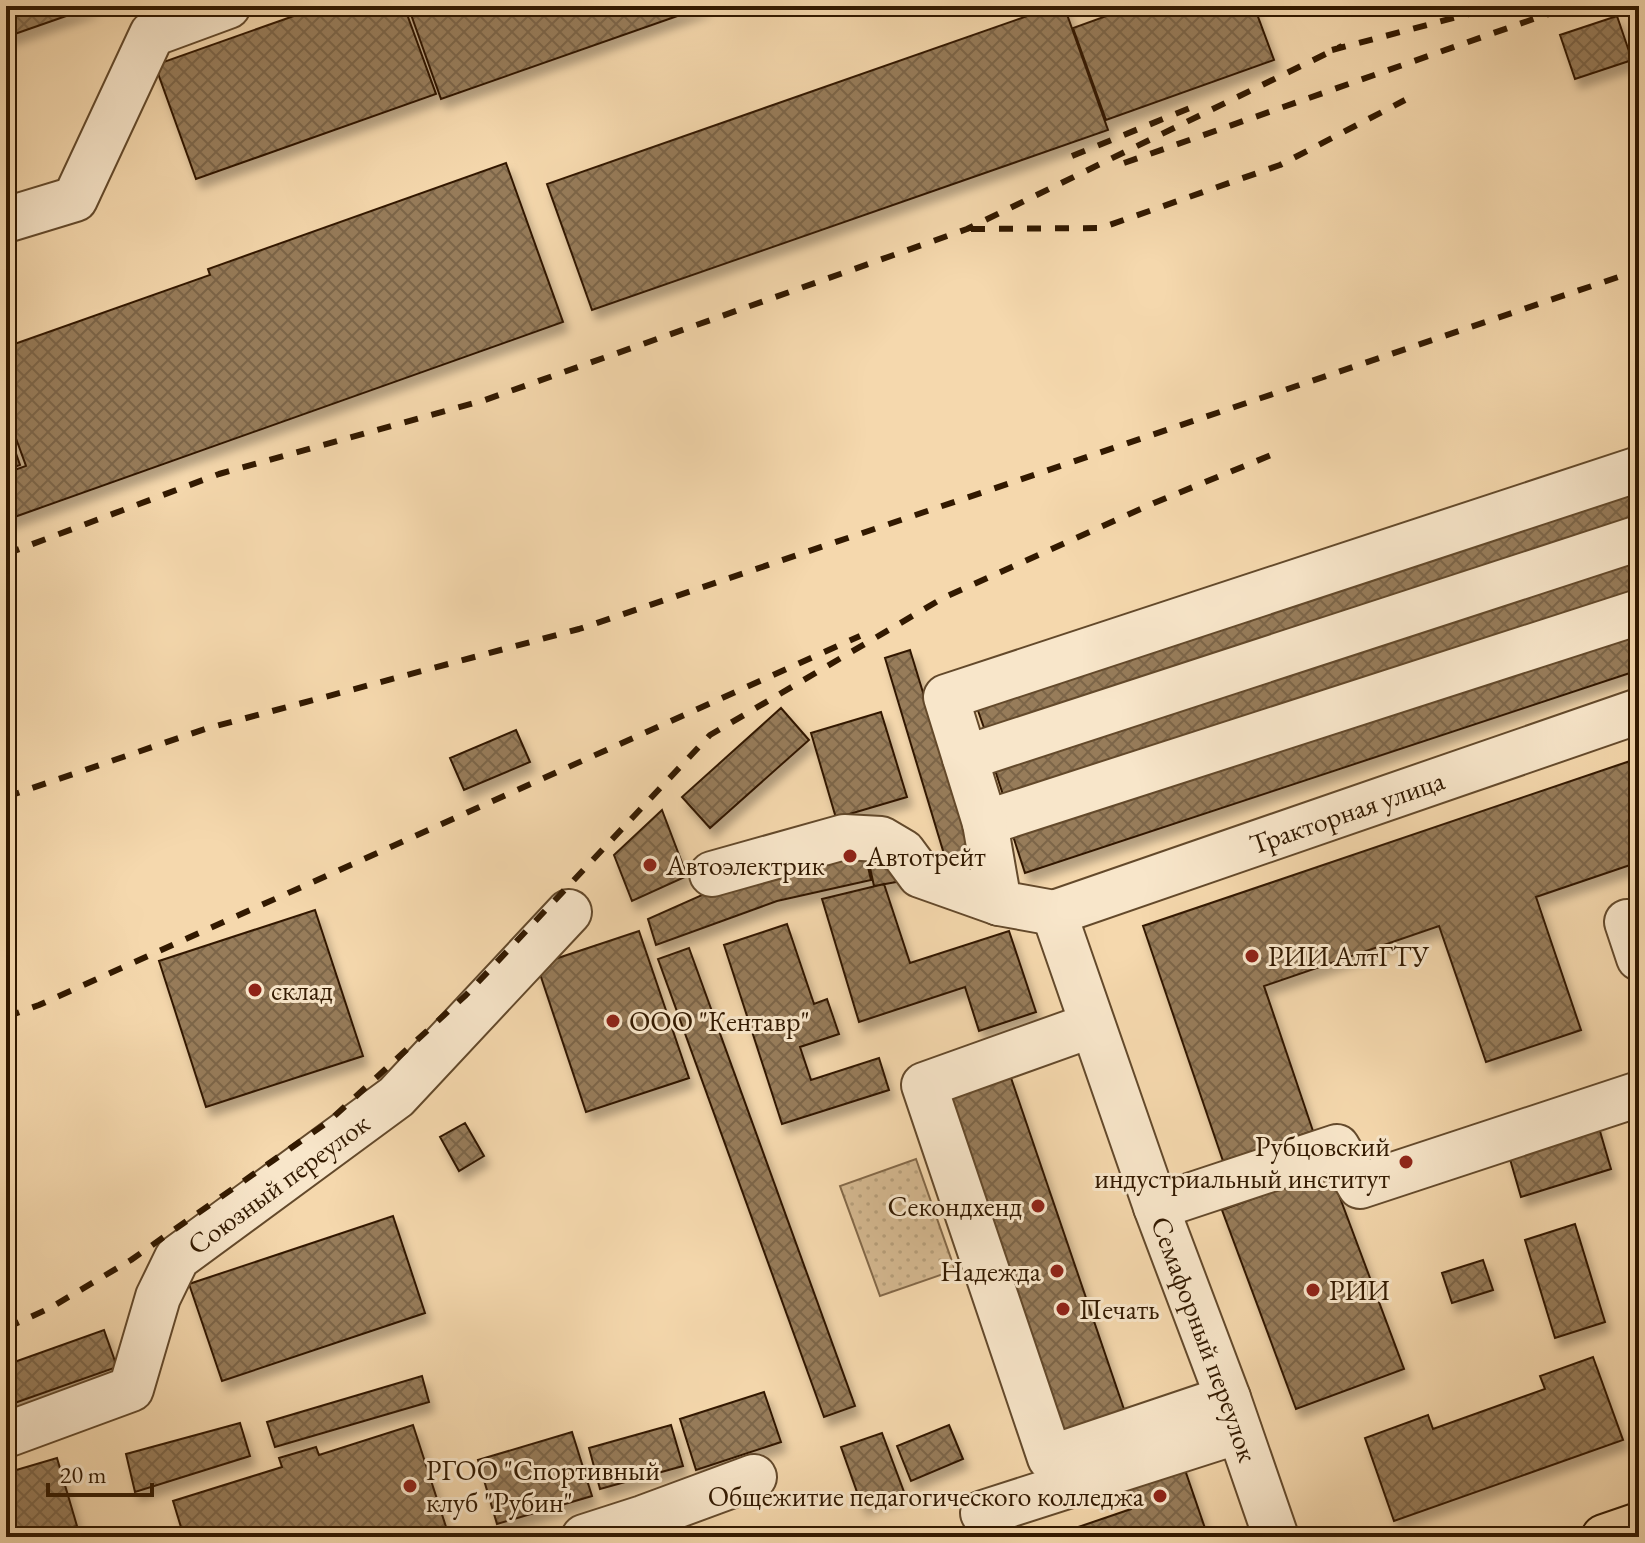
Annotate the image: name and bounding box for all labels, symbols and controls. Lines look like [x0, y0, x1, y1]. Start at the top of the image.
street label: Тракторная улица [1245, 761, 1450, 862]
place label: Автотрейт [865, 838, 986, 874]
place label: Автоэлектрик [665, 847, 825, 883]
marker: Автотрейт [841, 847, 859, 865]
marker: Автоэлектрик [641, 856, 659, 874]
place label: РИИ АлтГТУ [1268, 938, 1430, 974]
marker: РИИ АлтГТУ [1243, 947, 1261, 965]
place label: склад [271, 972, 333, 1008]
marker: склад [246, 981, 264, 999]
place label: ООО "Кентавр" [629, 1003, 810, 1039]
marker: ООО "Кентавр" [604, 1012, 622, 1030]
street label: Союзный переулок [180, 1105, 376, 1263]
place label: Рубцовский индустриальный институт [1094, 1128, 1391, 1196]
marker: Рубцовский индустриальный институт [1397, 1153, 1415, 1171]
place label: Секондхенд [888, 1188, 1022, 1224]
marker: Секондхенд [1029, 1197, 1047, 1215]
street label: Семафорный переулок [1143, 1211, 1267, 1467]
place label: Надежда [940, 1253, 1042, 1289]
marker: Надежда [1048, 1262, 1066, 1280]
place label: РИИ [1329, 1272, 1390, 1308]
marker: РИИ [1304, 1281, 1322, 1299]
place label: Печать [1079, 1291, 1160, 1327]
marker: Печать [1054, 1300, 1072, 1318]
scale bar [48, 1447, 152, 1497]
place label: РГОО "Спортивный клуб "Рубин" [426, 1452, 660, 1520]
text: 20 m [60, 1459, 107, 1490]
marker: РГОО "Спортивный клуб "Рубин" [401, 1477, 419, 1495]
place label: Общежитие педагогического колледжа [708, 1478, 1145, 1514]
marker: Общежитие педагогического колледжа [1151, 1487, 1169, 1505]

